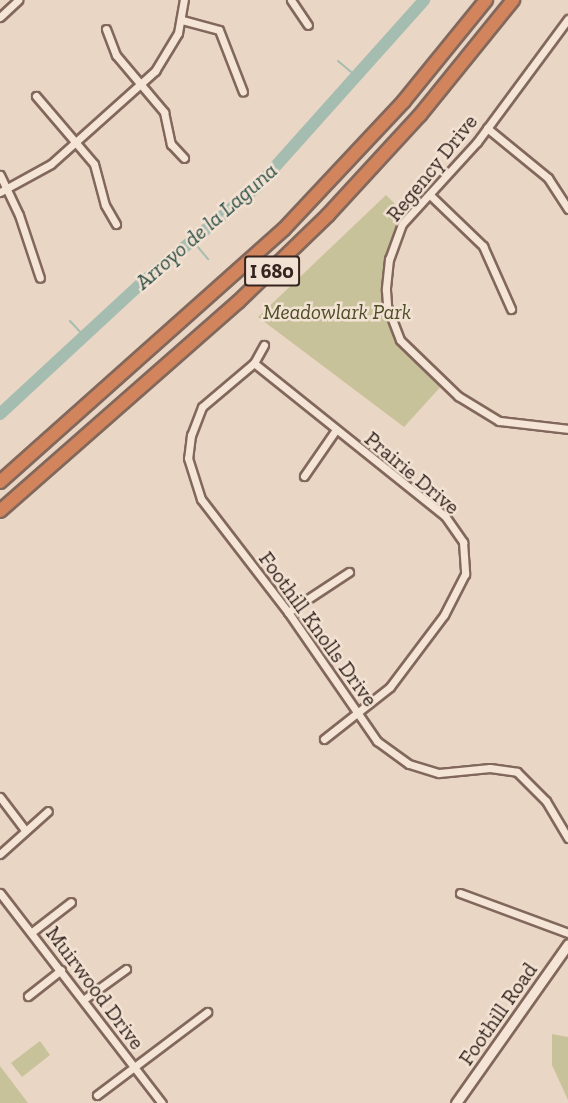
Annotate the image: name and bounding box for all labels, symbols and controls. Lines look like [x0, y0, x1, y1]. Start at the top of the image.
street label: Regency Drive [381, 109, 483, 227]
water label: Arroyo de la Laguna [130, 157, 282, 295]
road number: I 680 [244, 254, 300, 288]
park label: Meadowlark Park [263, 299, 411, 325]
street label: Prairie Drive [360, 426, 464, 520]
street label: Foothill Knolls Drive [253, 547, 383, 711]
street label: Muirwood Drive [40, 921, 150, 1055]
street label: Foothill Road [453, 958, 543, 1070]

